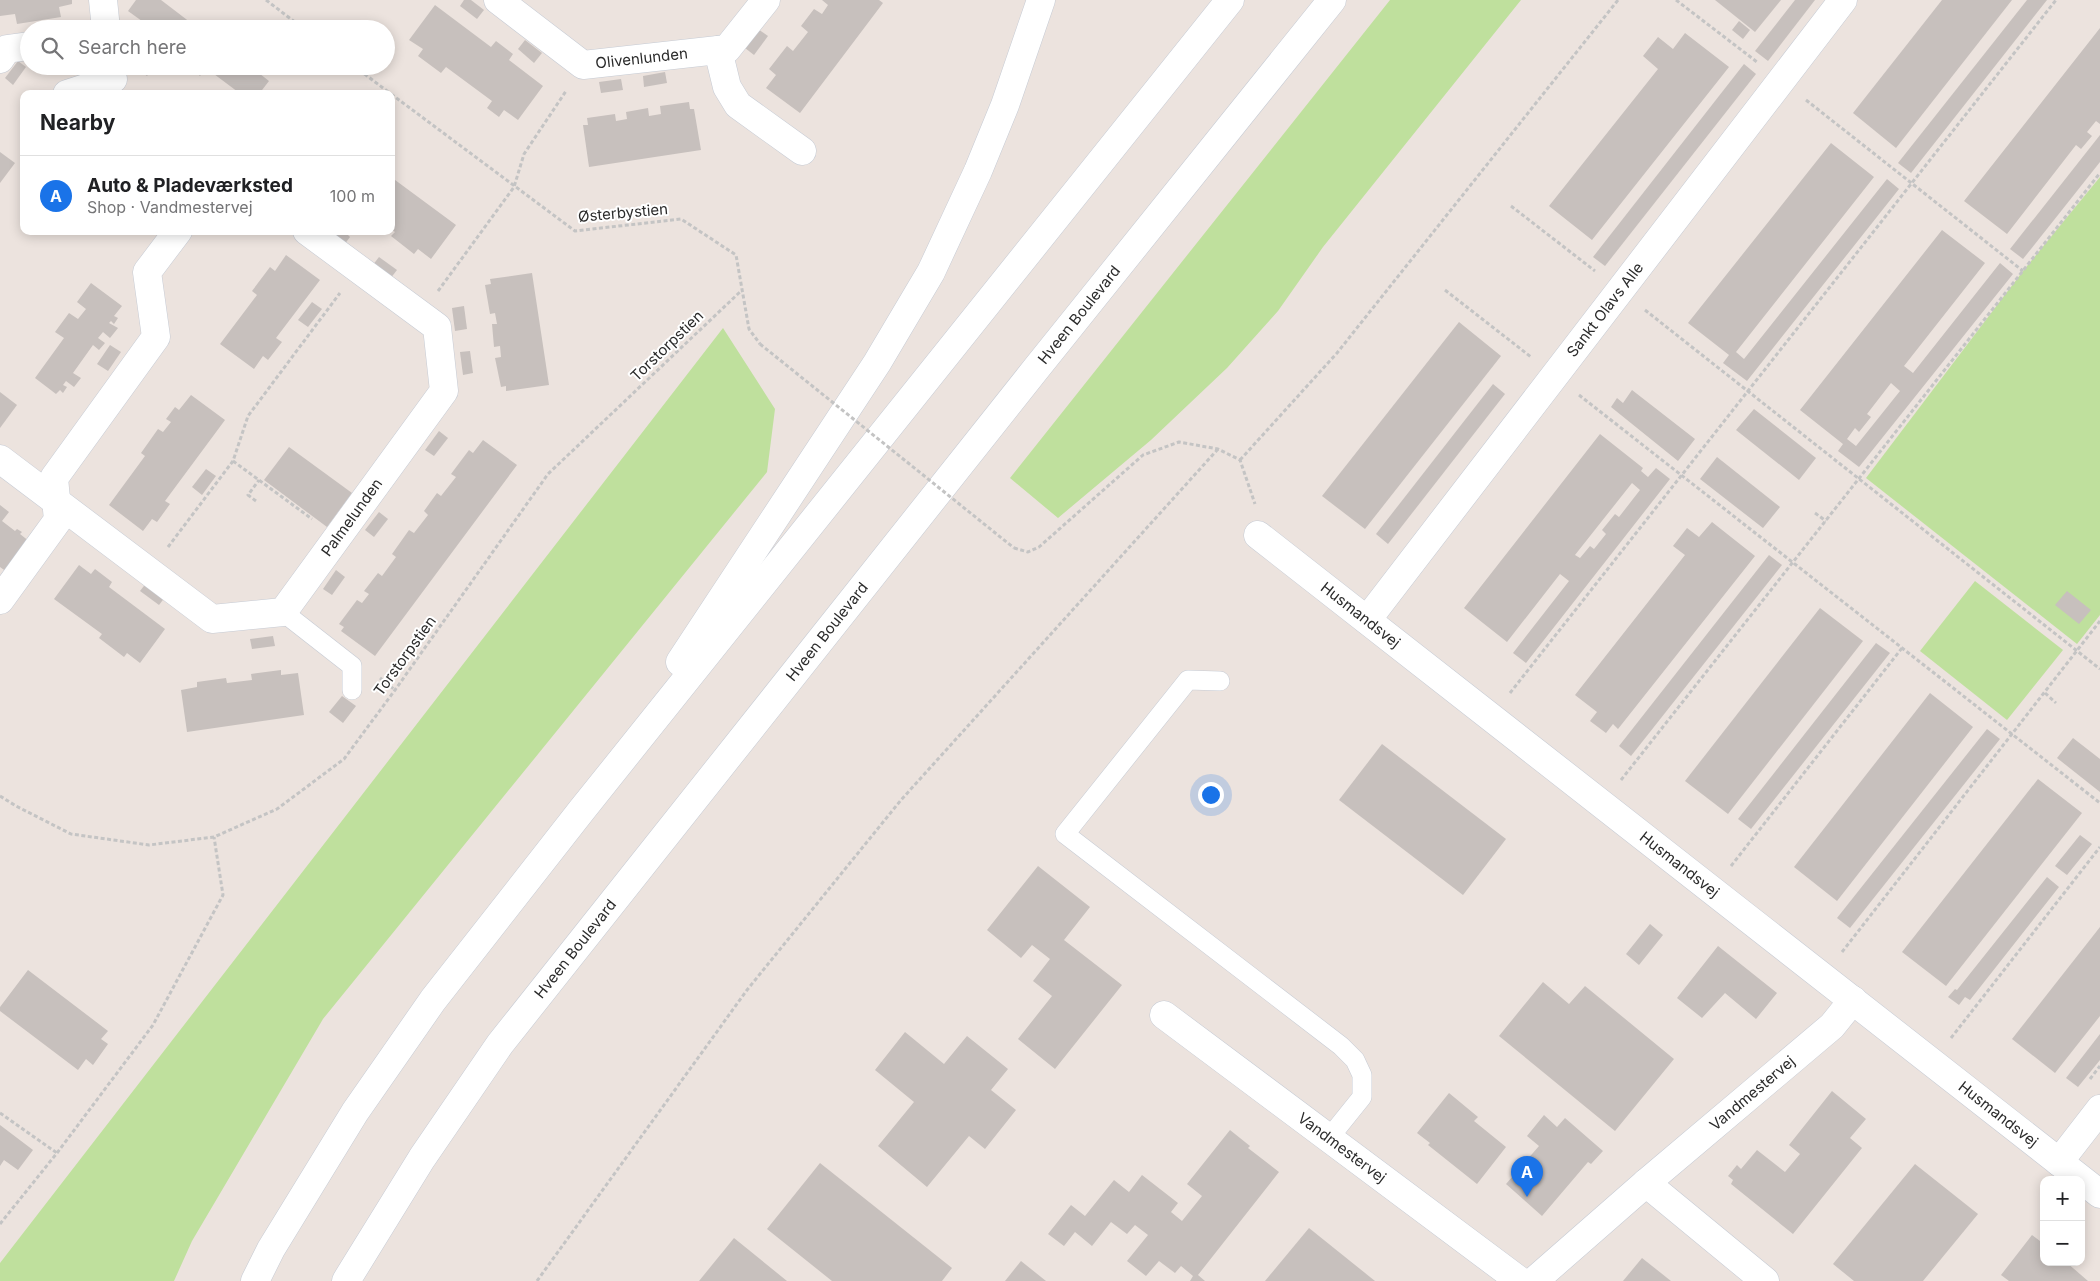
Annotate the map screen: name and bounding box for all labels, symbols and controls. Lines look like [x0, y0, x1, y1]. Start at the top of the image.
search box [20, 20, 395, 75]
icon: search [38, 34, 66, 62]
text: Search here [78, 36, 187, 59]
street label: Olivenlunden [594, 43, 689, 73]
text: Nearby [40, 110, 115, 135]
text: Auto & Pladeværksted [87, 174, 293, 197]
text: A [50, 186, 62, 206]
text: 100 m [330, 186, 375, 206]
text: Shop · Vandmestervej [87, 197, 253, 217]
street label: Østerbystien [577, 199, 669, 226]
street label: Sankt Olavs Alle [1562, 258, 1647, 361]
street label: Hveen Boulevard [1034, 261, 1124, 368]
street label: Torstorpstien [626, 306, 707, 385]
street label: Palmelunden [317, 474, 386, 560]
street label: Hveen Boulevard [782, 578, 872, 685]
street label: Husmandsvej [1317, 578, 1404, 652]
street label: Torstorpstien [369, 612, 440, 699]
your location [1198, 782, 1224, 808]
street label: Husmandsvej [1636, 827, 1723, 901]
street label: Hveen Boulevard [530, 895, 620, 1002]
street label: Vandmestervej [1705, 1051, 1799, 1134]
street label: Husmandsvej [1955, 1077, 2042, 1151]
street label: Vandmestervej [1294, 1108, 1390, 1187]
pin: A [1511, 1156, 1543, 1197]
map controls [2040, 1176, 2085, 1266]
button: + [2040, 1176, 2085, 1221]
button: − [2040, 1221, 2085, 1266]

